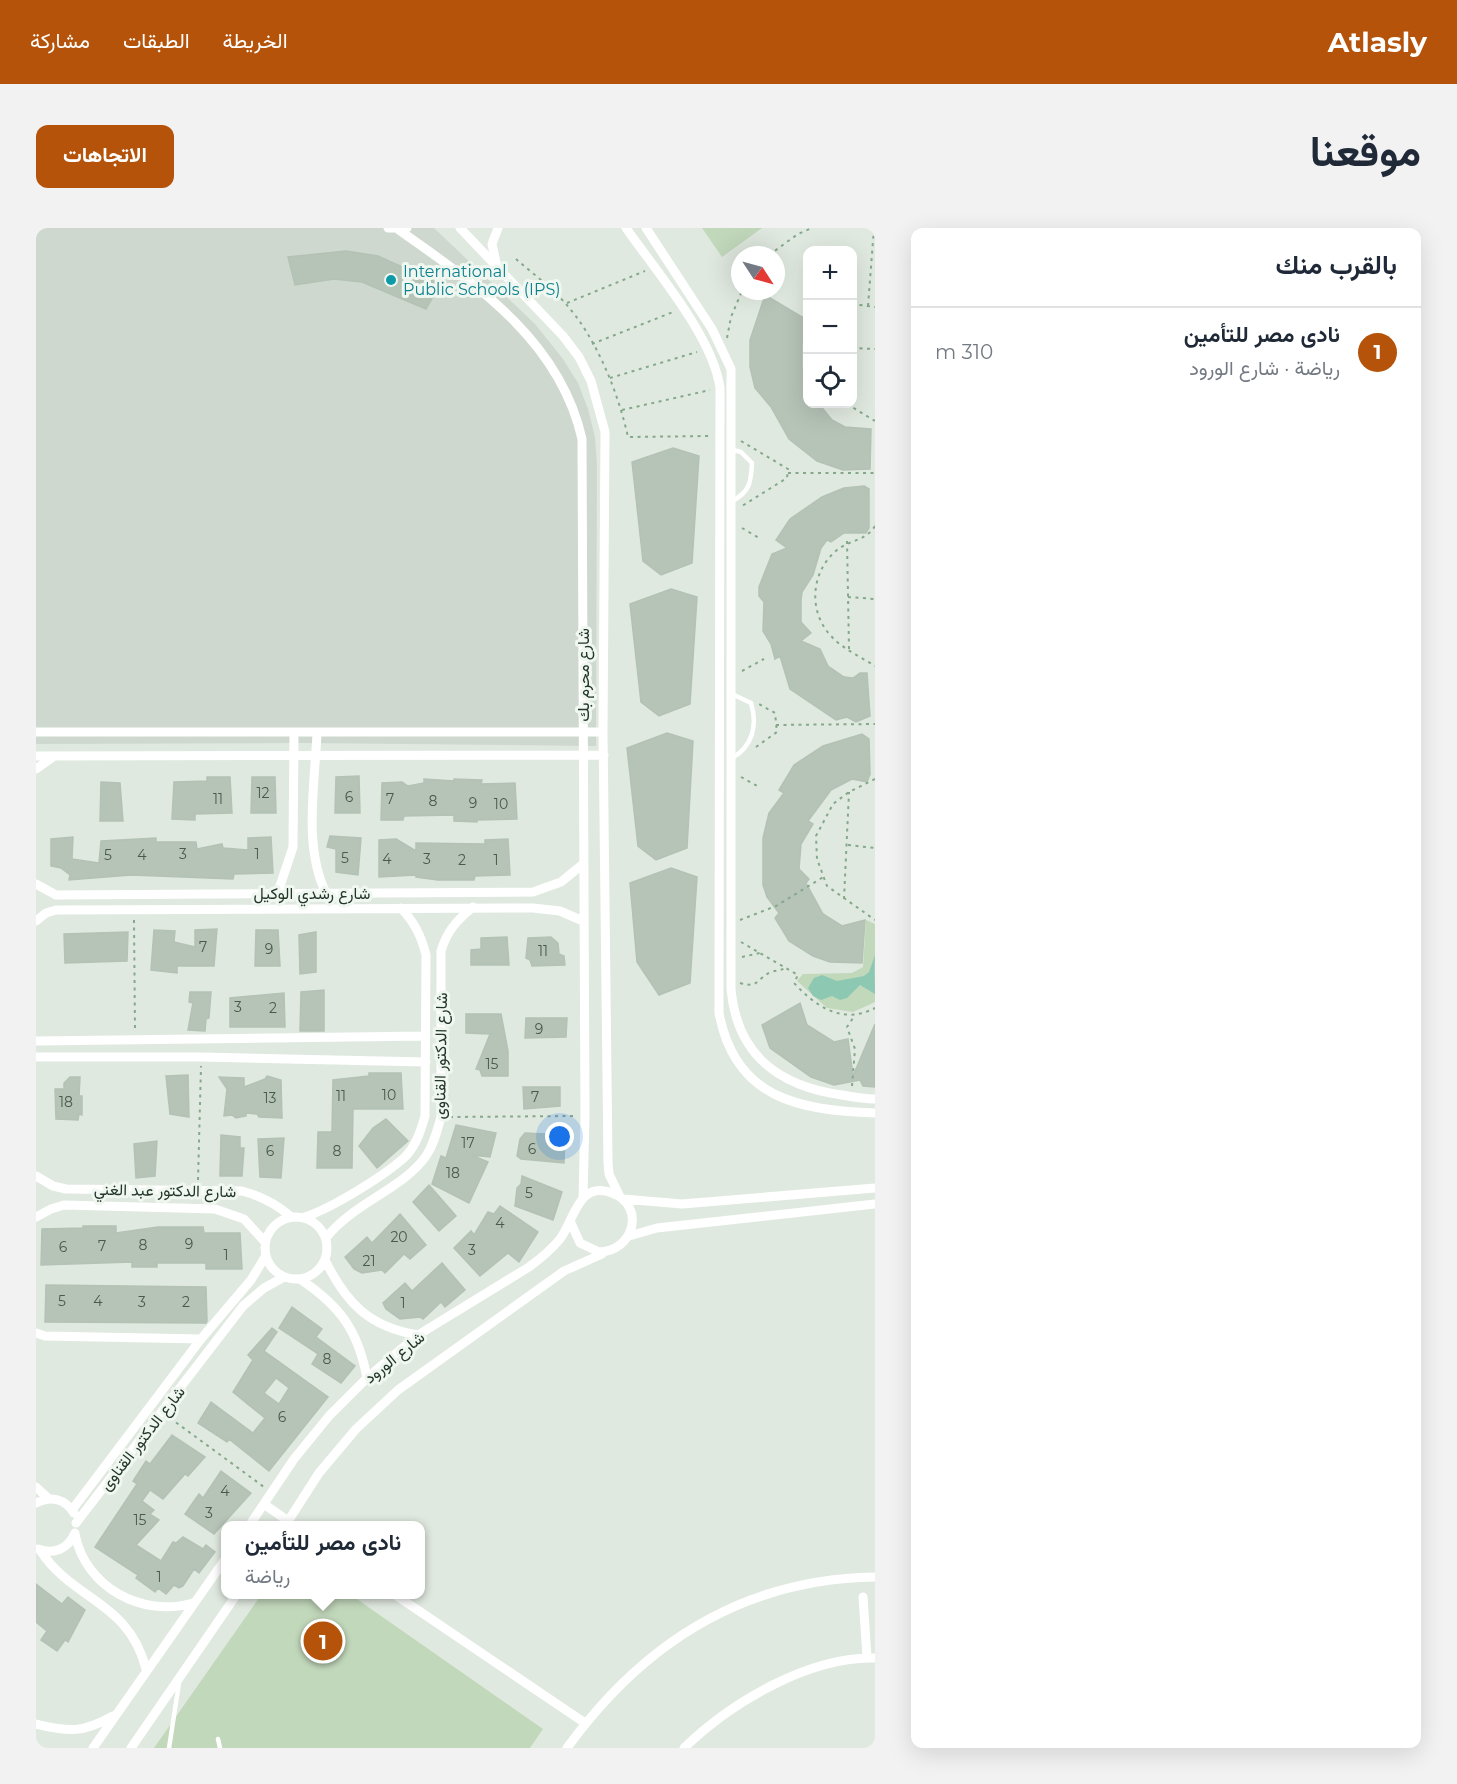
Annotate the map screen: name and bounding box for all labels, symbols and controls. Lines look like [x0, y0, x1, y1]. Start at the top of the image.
text: Atlasly [1328, 25, 1427, 59]
text: مشاركة [30, 28, 90, 53]
text: الطبقات [123, 28, 190, 53]
text: الخريطة [223, 28, 288, 53]
button: الاتجاهات [36, 125, 174, 188]
text: موقعنا [1310, 125, 1421, 177]
north arrow [731, 246, 785, 300]
map controls [803, 246, 857, 408]
button: + [803, 246, 857, 300]
text: بالقرب منك [1275, 249, 1397, 281]
place label: International Public Schools (IPS) [403, 262, 561, 299]
marker: International Public Schools (IPS) [384, 273, 398, 287]
button: − [803, 300, 857, 354]
text: نادى مصر للتأمين [1184, 321, 1340, 348]
text: 310 m [935, 340, 993, 364]
text: 1 [1374, 340, 1381, 364]
button: locate [803, 354, 857, 408]
text: رياضة · شارع الورود [1189, 356, 1340, 380]
street label: شارع محرم بك [574, 628, 595, 722]
house number: 12 [256, 784, 270, 802]
house number: 6 [345, 788, 354, 806]
house number: 11 [213, 790, 223, 808]
house number: 7 [386, 790, 394, 808]
house number: 8 [429, 792, 438, 810]
house number: 9 [469, 794, 477, 812]
house number: 10 [494, 795, 508, 813]
house number: 3 [179, 845, 187, 863]
house number: 1 [254, 845, 260, 863]
house number: 5 [104, 846, 112, 864]
house number: 4 [137, 846, 147, 864]
house number: 5 [341, 849, 349, 867]
house number: 4 [382, 850, 392, 868]
house number: 3 [423, 850, 431, 868]
house number: 2 [458, 851, 466, 869]
house number: 1 [493, 851, 499, 869]
street label: شارع رشدي الوكيل [254, 884, 370, 907]
house number: 7 [199, 938, 207, 956]
house number: 9 [265, 940, 273, 958]
house number: 11 [538, 942, 548, 960]
street label: شارع الدكتور القناوى [430, 992, 453, 1120]
house number: 3 [234, 998, 242, 1016]
house number: 2 [269, 999, 277, 1017]
house number: 9 [535, 1020, 543, 1038]
house number: 15 [486, 1055, 499, 1073]
house number: 10 [382, 1086, 396, 1104]
house number: 11 [336, 1087, 346, 1105]
house number: 7 [531, 1088, 539, 1106]
house number: 13 [264, 1089, 277, 1107]
house number: 18 [59, 1093, 73, 1111]
your location [545, 1122, 574, 1151]
house number: 17 [461, 1134, 475, 1152]
house number: 6 [528, 1140, 537, 1158]
house number: 6 [266, 1142, 275, 1160]
house number: 8 [333, 1142, 342, 1160]
house number: 18 [446, 1164, 460, 1182]
street label: شارع الدكتور عبد الغني [94, 1180, 236, 1205]
house number: 5 [525, 1184, 533, 1202]
house number: 4 [495, 1214, 505, 1232]
house number: 20 [390, 1228, 408, 1246]
house number: 9 [185, 1235, 193, 1253]
house number: 8 [139, 1236, 148, 1254]
house number: 7 [98, 1237, 106, 1255]
house number: 6 [59, 1238, 68, 1256]
house number: 3 [468, 1241, 476, 1259]
house number: 1 [223, 1246, 229, 1264]
house number: 21 [362, 1252, 376, 1270]
house number: 5 [58, 1292, 66, 1310]
house number: 4 [93, 1292, 103, 1310]
house number: 3 [138, 1293, 146, 1311]
house number: 2 [182, 1293, 190, 1311]
house number: 1 [400, 1294, 406, 1312]
street label: شارع الورود [360, 1327, 429, 1389]
house number: 8 [323, 1350, 332, 1368]
street label: شارع الدكتور القناوى [96, 1382, 191, 1495]
house number: 6 [278, 1408, 287, 1426]
house number: 4 [220, 1482, 230, 1500]
house number: 3 [205, 1504, 213, 1522]
house number: 15 [134, 1511, 147, 1529]
popup [221, 1521, 425, 1599]
text: نادى مصر للتأمين [245, 1529, 401, 1556]
text: رياضة [245, 1564, 290, 1588]
house number: 1 [156, 1568, 162, 1586]
pin: 1 [304, 1618, 342, 1664]

